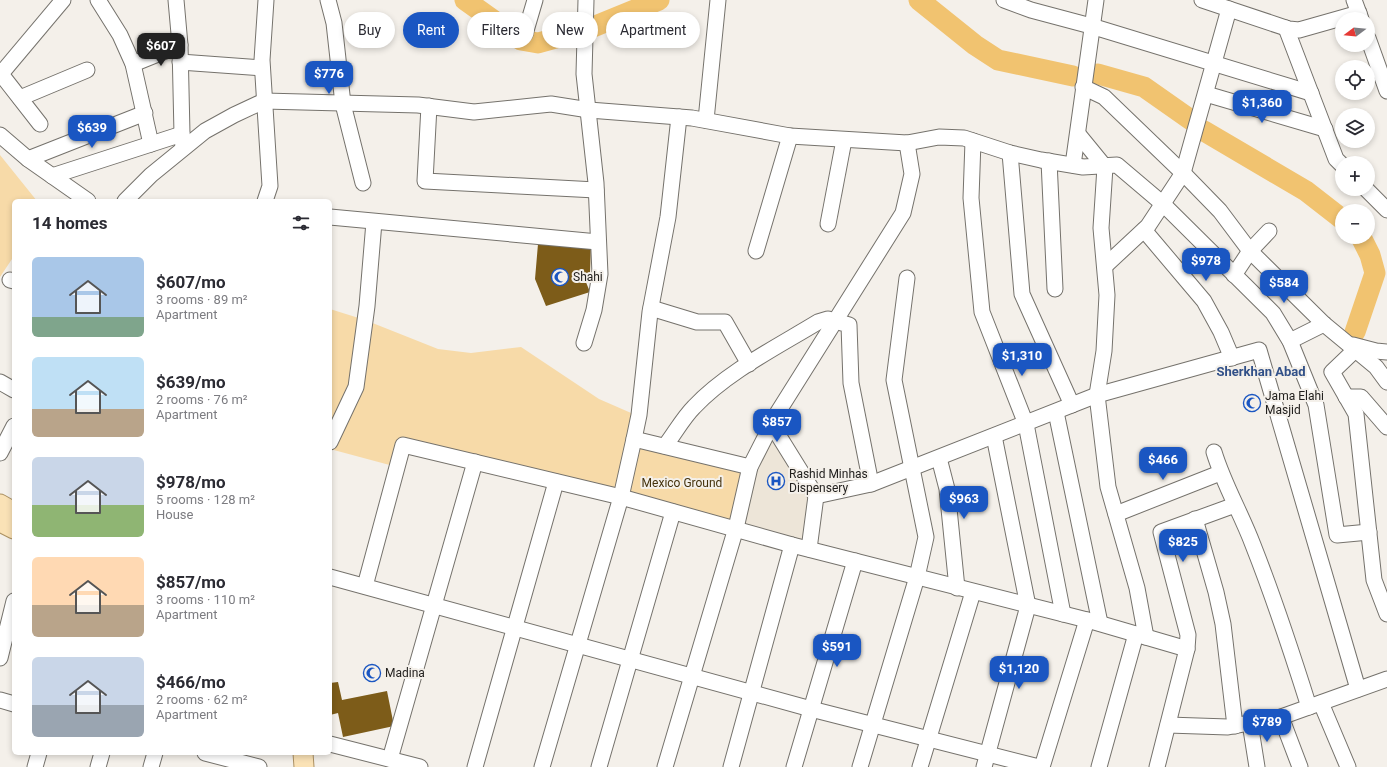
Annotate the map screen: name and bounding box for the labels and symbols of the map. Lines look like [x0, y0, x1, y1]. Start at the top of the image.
north arrow [1335, 12, 1375, 52]
pin: $607 [137, 33, 185, 67]
pin: $776 [305, 61, 353, 95]
pin: $1,360 [1229, 90, 1295, 124]
pin: $639 [68, 115, 116, 149]
pin: $978 [1182, 248, 1230, 282]
mosque icon: Shahi [550, 267, 570, 287]
place label: Shahi [573, 270, 603, 284]
pin: $584 [1260, 270, 1308, 304]
pin: $1,310 [989, 343, 1055, 377]
district label: Sherkhan Abad [1216, 364, 1306, 379]
place label: Jama Elahi Masjid [1265, 389, 1324, 417]
mosque icon: Jama Elahi Masjid [1242, 393, 1262, 413]
pin: $857 [753, 409, 801, 443]
pin: $466 [1139, 447, 1187, 481]
place label: Rashid Minhas Dispensery [789, 467, 868, 495]
hospital icon: Rashid Minhas Dispensery [766, 471, 786, 491]
park label: Mexico Ground [642, 476, 722, 490]
pin: $963 [940, 486, 988, 520]
pin: $825 [1159, 529, 1207, 563]
pin: $591 [813, 634, 861, 668]
pin: $1,120 [986, 656, 1052, 690]
mosque icon: Madina [362, 663, 382, 683]
place label: Madina [385, 666, 425, 680]
pin: $789 [1243, 709, 1291, 743]

